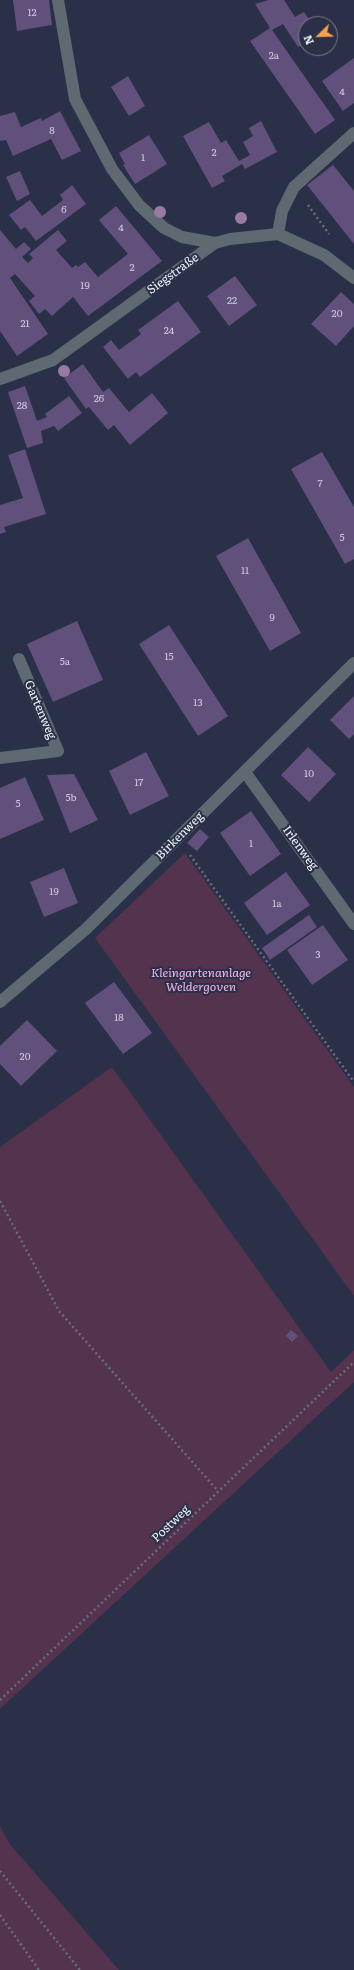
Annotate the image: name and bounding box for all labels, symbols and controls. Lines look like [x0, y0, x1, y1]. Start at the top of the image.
house number: 12 [27, 7, 37, 19]
north arrow [298, 16, 338, 56]
text: N [299, 33, 317, 48]
house number: 2a [269, 50, 279, 62]
house number: 4 [339, 86, 345, 98]
house number: 8 [49, 125, 55, 137]
house number: 2 [211, 147, 217, 159]
house number: 1 [141, 152, 145, 164]
house number: 6 [61, 204, 67, 216]
house number: 4 [118, 222, 124, 234]
street label: Siegstraße [144, 250, 202, 298]
house number: 2 [129, 262, 135, 274]
house number: 19 [80, 280, 90, 292]
house number: 22 [227, 295, 237, 307]
house number: 20 [332, 308, 342, 320]
house number: 21 [20, 318, 30, 330]
house number: 24 [164, 325, 174, 337]
house number: 26 [94, 393, 104, 405]
house number: 28 [17, 400, 27, 412]
house number: 7 [317, 478, 323, 490]
house number: 5 [339, 532, 345, 544]
house number: 11 [241, 565, 249, 577]
house number: 9 [269, 612, 275, 624]
house number: 15 [164, 651, 174, 663]
house number: 5a [60, 656, 70, 668]
street label: Gartenweg [21, 678, 59, 742]
house number: 13 [193, 697, 203, 709]
house number: 10 [304, 768, 314, 780]
house number: 17 [135, 777, 143, 789]
house number: 5b [65, 792, 77, 804]
house number: 5 [15, 798, 21, 810]
street label: Birkenweg [153, 809, 207, 863]
street label: Irlenweg [279, 823, 321, 873]
house number: 1 [249, 838, 253, 850]
house number: 19 [49, 886, 59, 898]
house number: 1a [272, 898, 282, 910]
house number: 3 [315, 949, 321, 961]
park label: Kleingartenanlage Weldergoven [151, 966, 251, 994]
house number: 18 [114, 1012, 124, 1024]
house number: 20 [20, 1051, 30, 1063]
street label: Postweg [149, 1502, 193, 1546]

